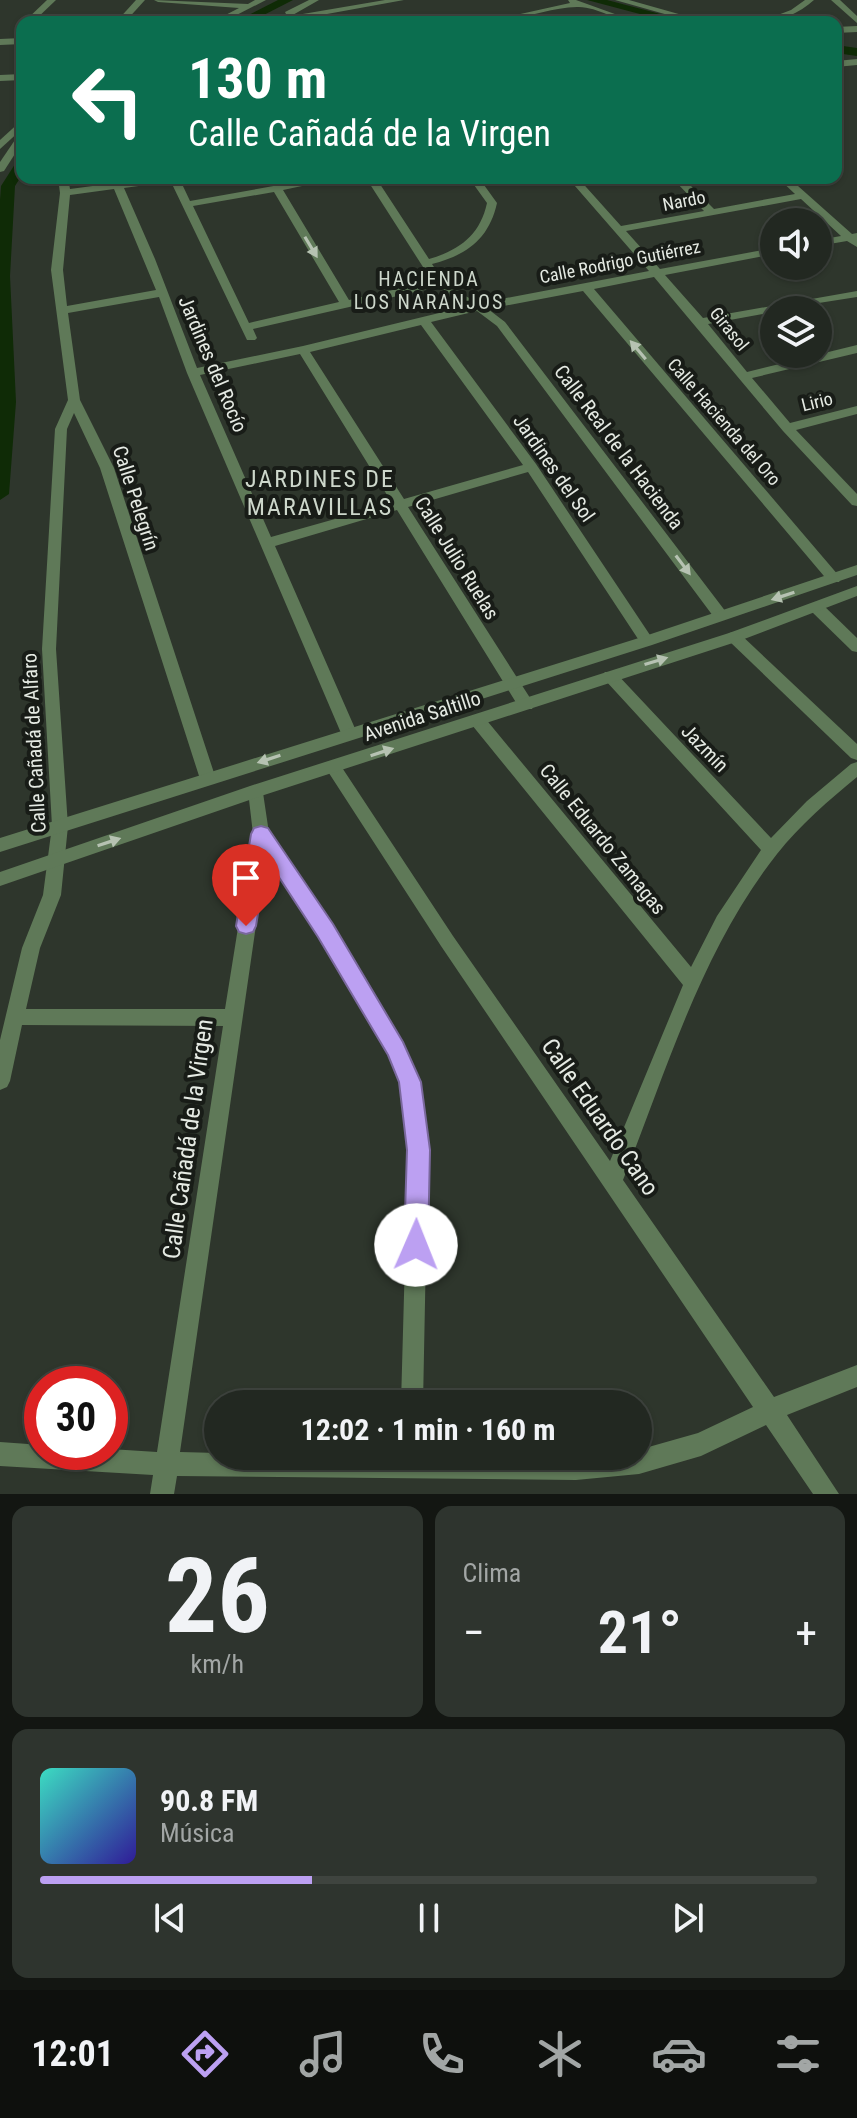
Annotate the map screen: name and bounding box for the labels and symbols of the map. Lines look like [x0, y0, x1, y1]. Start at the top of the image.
street label: Nardo [661, 186, 707, 215]
one-way arrow [304, 236, 318, 258]
street label: Calle Rodrigo Gutiérrez [538, 236, 702, 287]
district label: HACIENDA LOS NARANJOS [354, 267, 504, 314]
street label: Jardines del Rocío [174, 292, 252, 436]
street label: Girasol [706, 303, 753, 355]
one-way arrow [630, 340, 647, 360]
street label: Calle Hacienda del Oro [663, 354, 785, 490]
street label: Calle Real de la Hacienda [549, 360, 689, 534]
street label: Lirio [799, 388, 835, 415]
street label: Jardines del Sol [508, 410, 600, 526]
street label: Calle Pelegrín [108, 443, 164, 553]
district label: JARDINES DE MARAVILLAS [245, 465, 395, 521]
street label: Calle Julio Ruelas [410, 492, 504, 624]
one-way arrow [674, 555, 690, 575]
one-way arrow [771, 590, 795, 602]
street label: Calle Cañadá de Alfaro [17, 652, 51, 834]
one-way arrow [644, 655, 668, 667]
street label: Avenida Saltillo [361, 686, 483, 746]
street label: Jazmín [676, 719, 734, 777]
one-way arrow [371, 745, 395, 757]
one-way arrow [256, 753, 280, 766]
street label: Calle Eduardo Zamagas [535, 759, 671, 919]
one-way arrow [97, 835, 121, 848]
pin [212, 844, 280, 926]
street label: Calle Cañadá de la Virgen [157, 1017, 219, 1261]
street label: Calle Eduardo Cano [535, 1033, 665, 1201]
position arrow [374, 1203, 458, 1287]
speed limit sign: 30 [24, 1366, 128, 1470]

